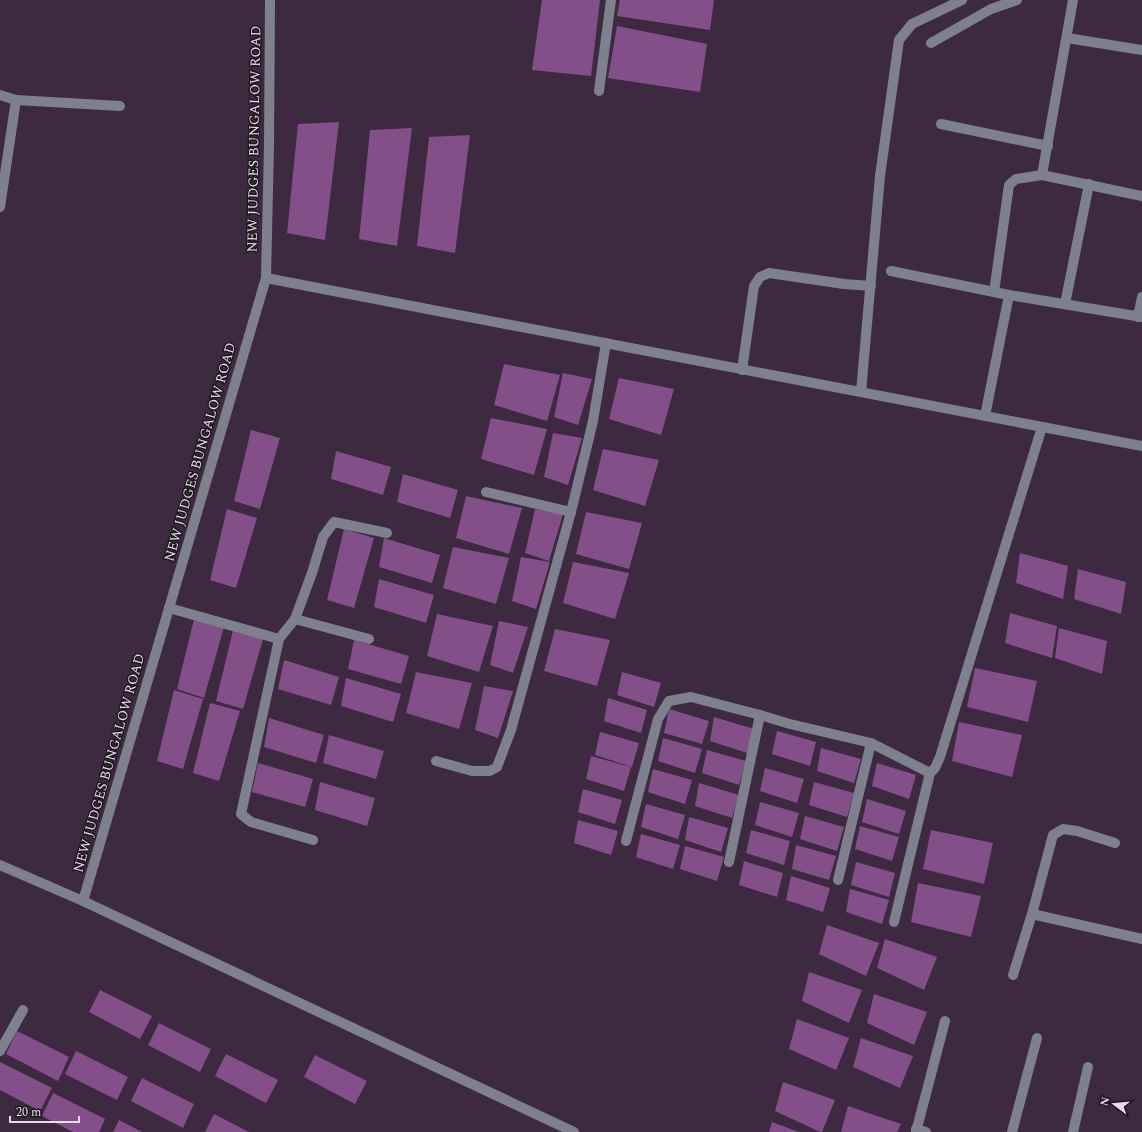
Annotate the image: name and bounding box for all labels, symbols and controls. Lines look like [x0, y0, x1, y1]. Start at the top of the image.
street label: NEW JUDGES BUNGALOW ROAD [242, 25, 266, 253]
street label: NEW JUDGES BUNGALOW ROAD [159, 340, 241, 564]
street label: NEW JUDGES BUNGALOW ROAD [68, 651, 150, 875]
north arrow [1094, 1084, 1134, 1124]
text: N [1095, 1095, 1114, 1108]
scale bar [10, 1098, 79, 1124]
text: 20 m [16, 1103, 41, 1122]

